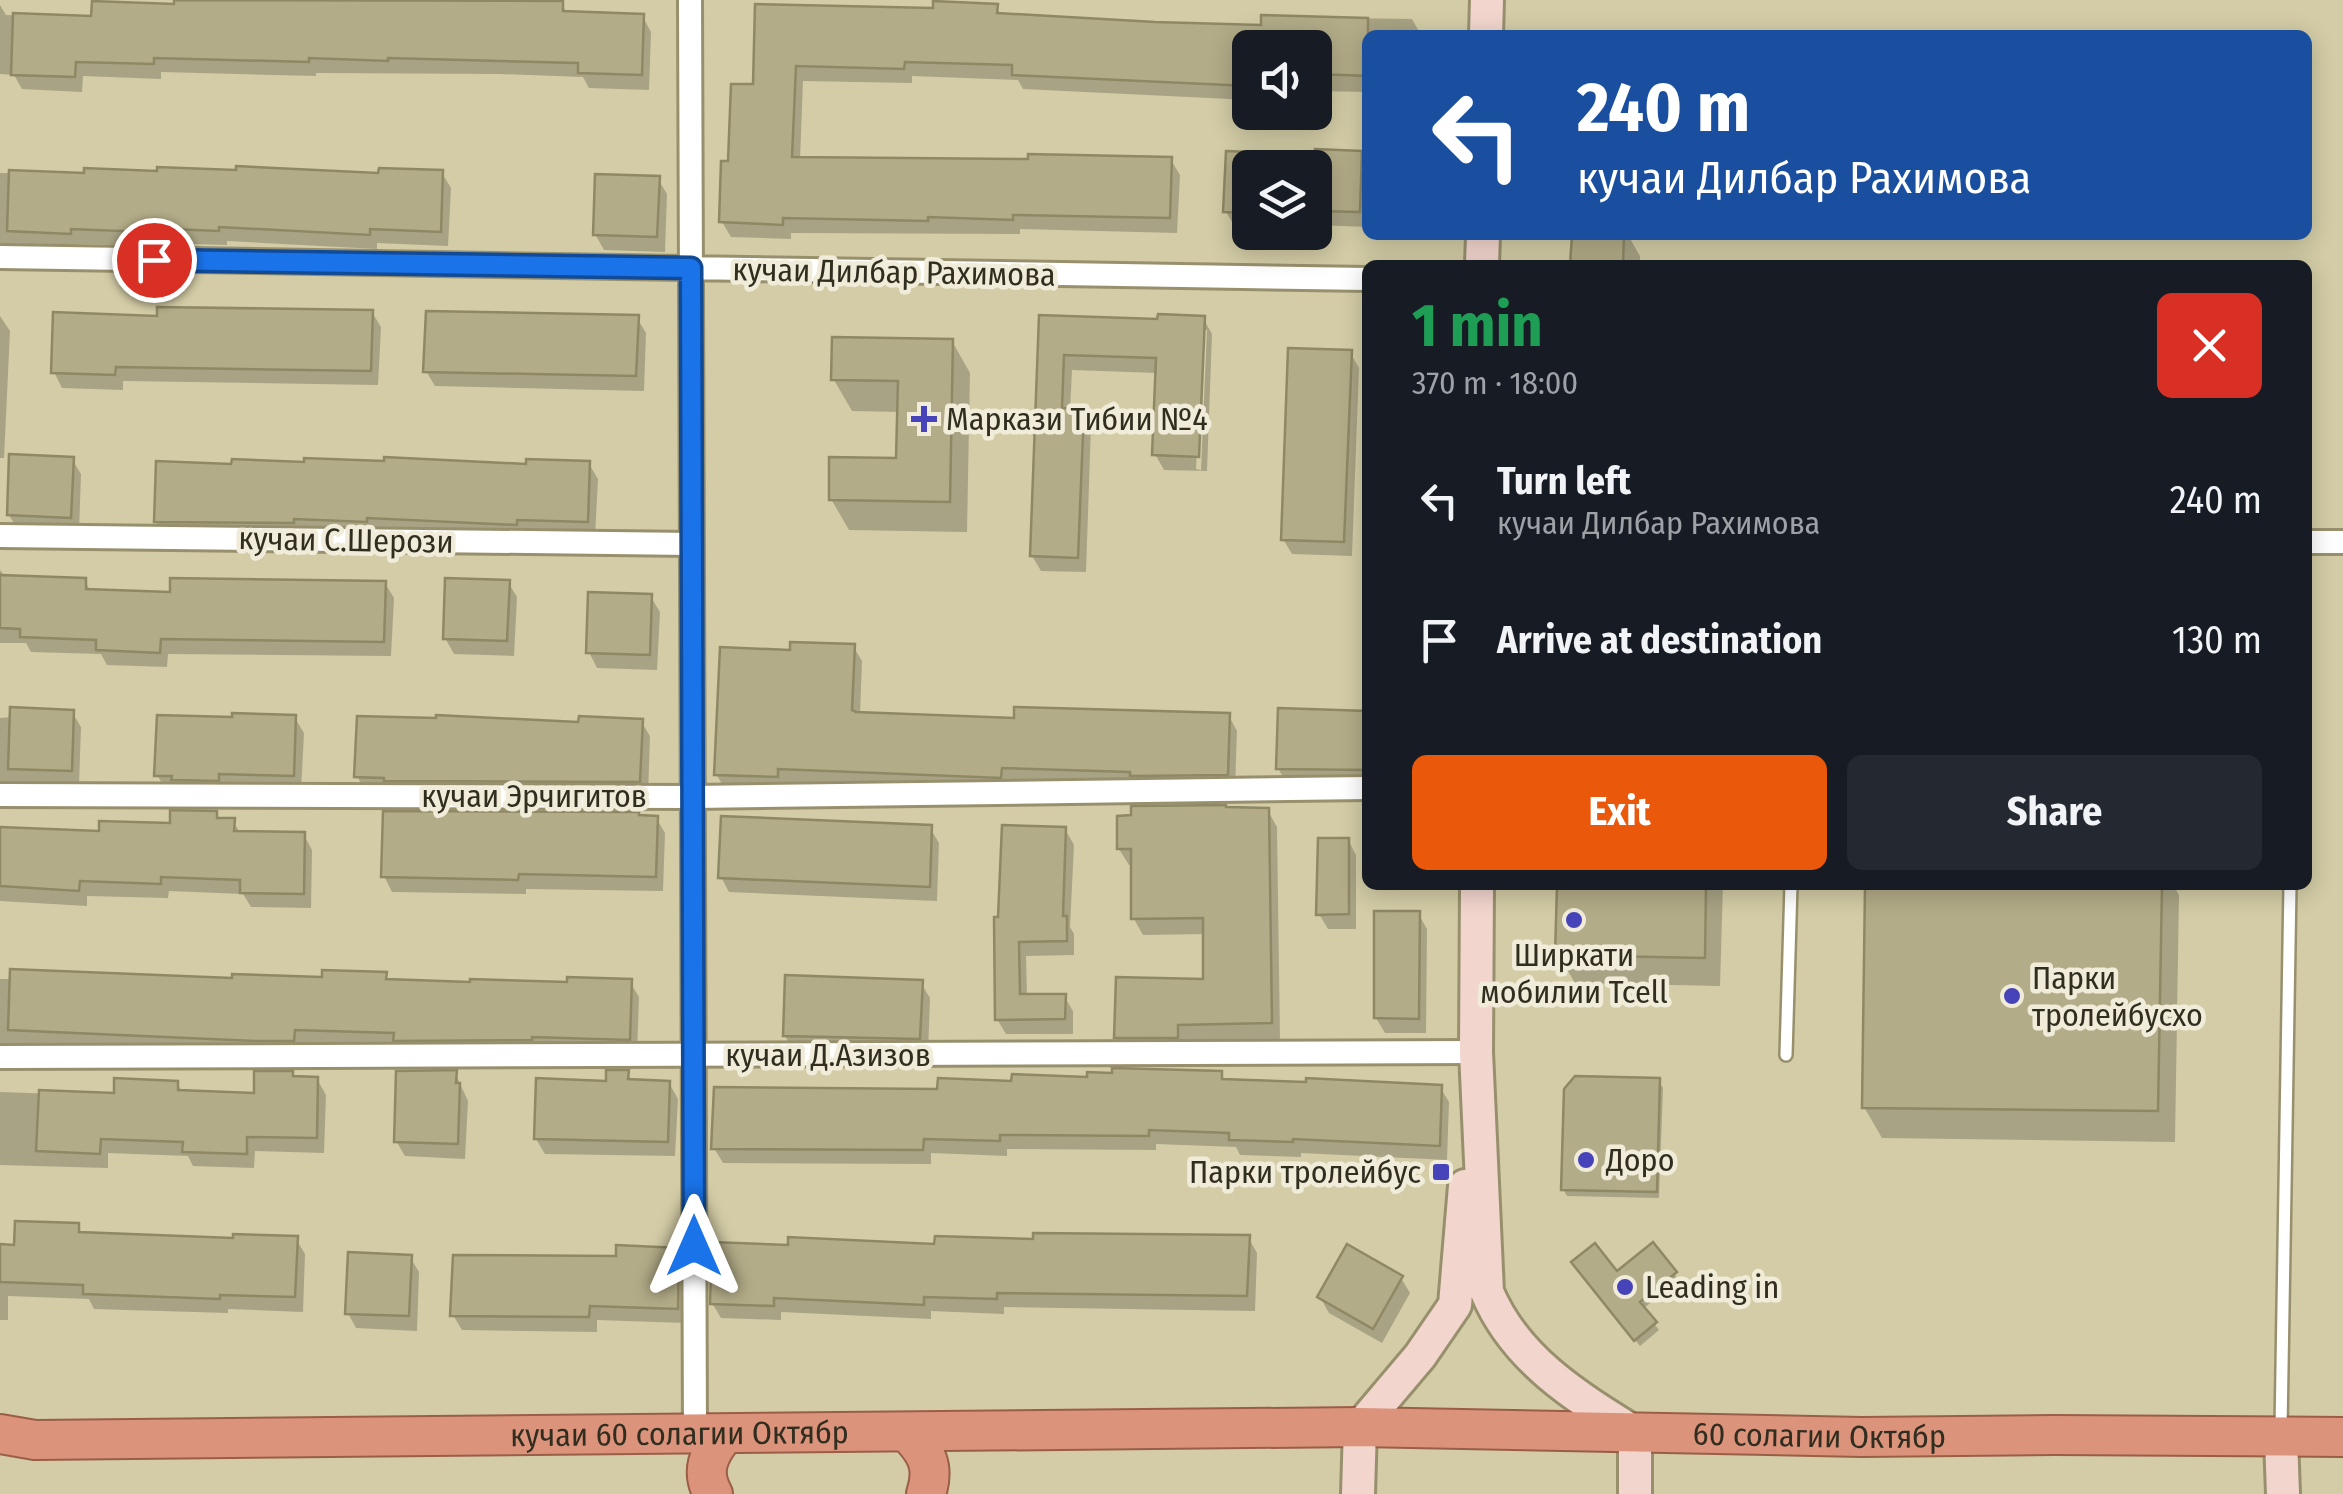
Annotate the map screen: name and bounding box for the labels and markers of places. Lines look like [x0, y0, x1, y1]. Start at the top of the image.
pin [112, 218, 197, 303]
place label: Маркази Тибии №4 [946, 400, 1208, 438]
marker: Маркази Тибии №4 [911, 406, 937, 432]
marker: Ширкати мобилии Tcell [1563, 909, 1585, 931]
place label: Ширкати мобилии Tcell [1480, 936, 1668, 1011]
place label: Парки тролейбусхо [2032, 959, 2203, 1034]
marker: Парки тролейбусхо [2001, 985, 2023, 1007]
place label: Доро [1605, 1141, 1674, 1179]
marker: Доро [1575, 1149, 1597, 1171]
place label: Парки тролейбус [1189, 1153, 1421, 1191]
marker: Парки тролейбус [1430, 1161, 1452, 1183]
place label: Leading in [1645, 1268, 1779, 1306]
marker: Leading in [1614, 1276, 1636, 1298]

